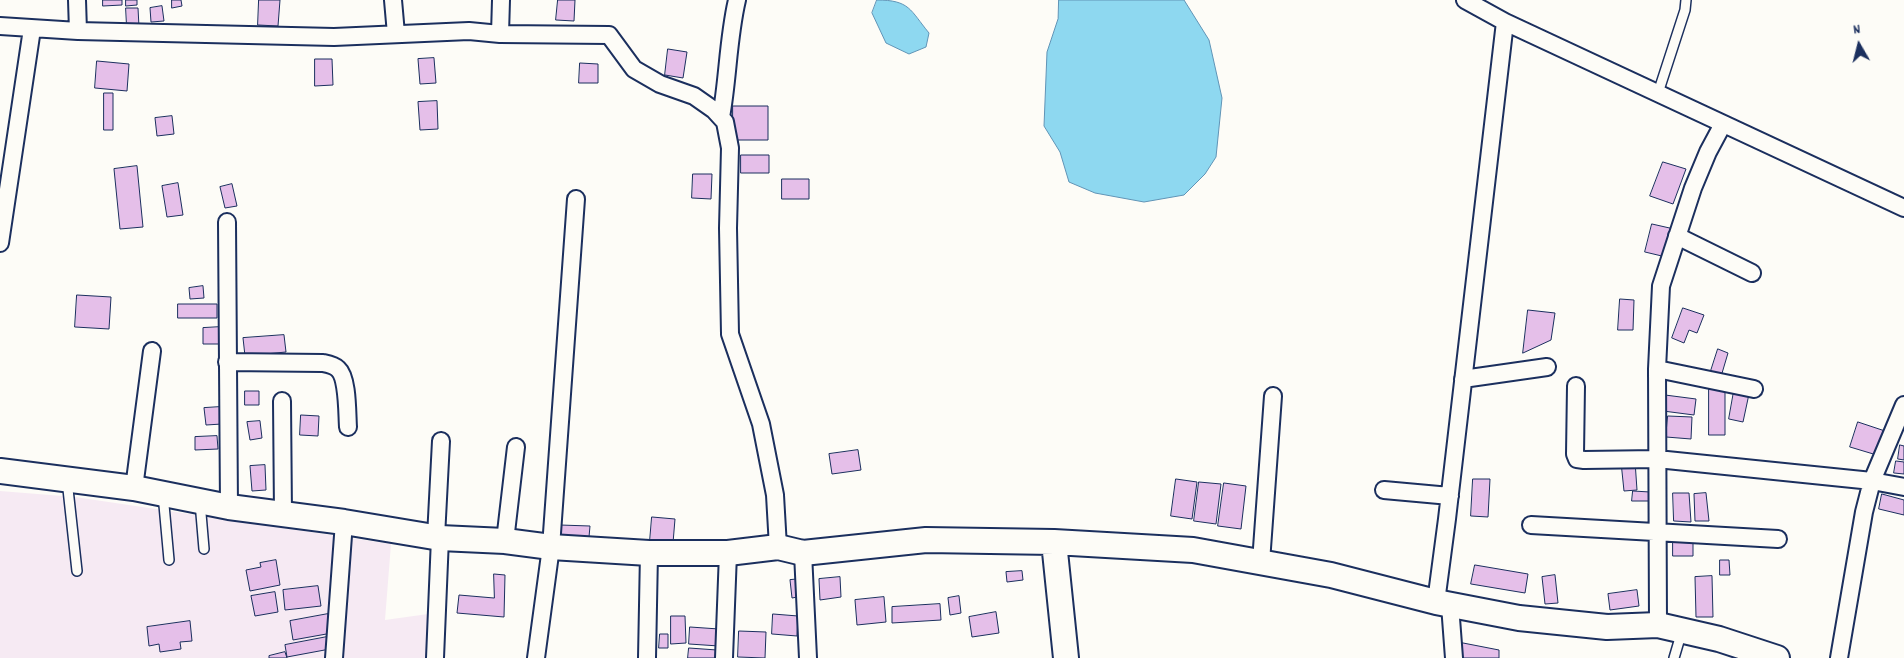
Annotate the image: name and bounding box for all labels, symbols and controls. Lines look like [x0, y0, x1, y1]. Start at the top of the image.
north arrow [1834, 20, 1884, 70]
text: N [1852, 20, 1862, 41]

